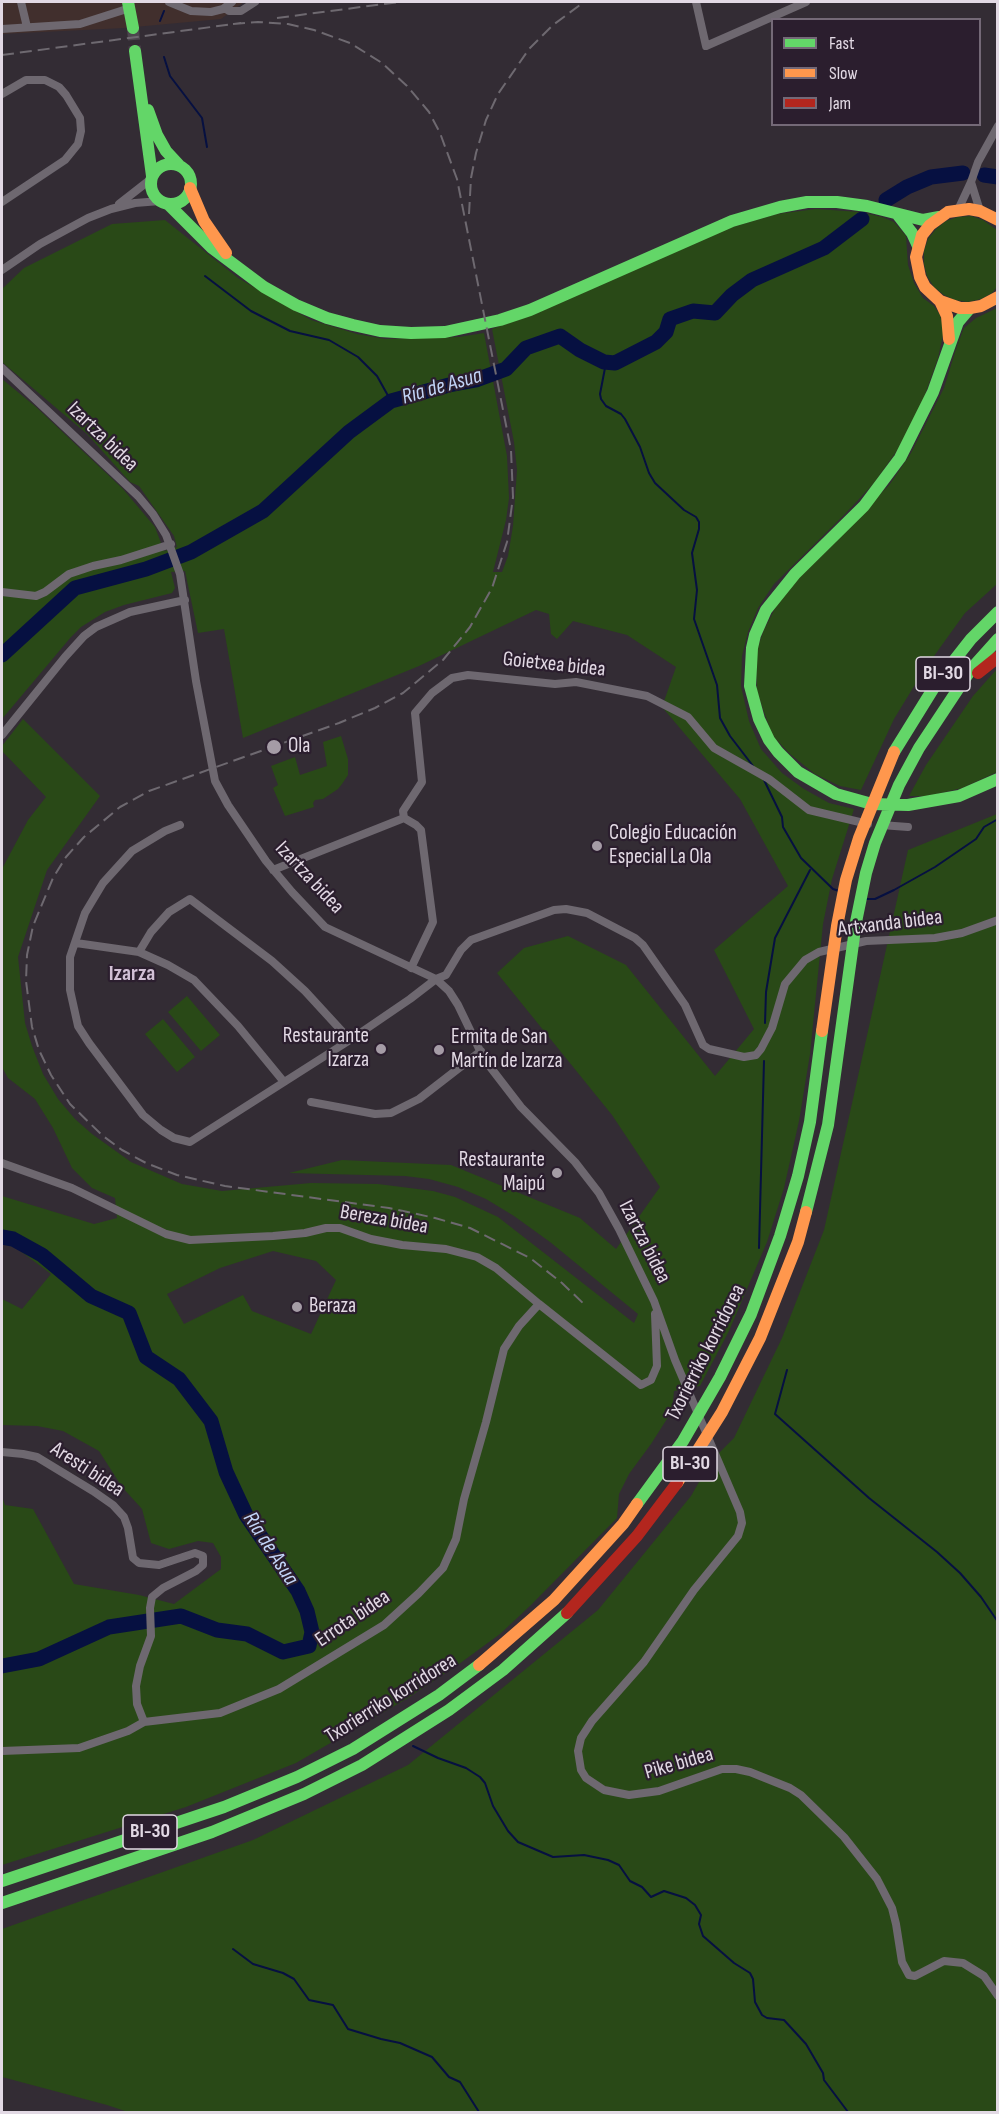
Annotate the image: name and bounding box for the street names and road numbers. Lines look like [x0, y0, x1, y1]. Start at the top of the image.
street label: Izartza bidea [61, 397, 143, 477]
street label: Goietxea bidea [501, 647, 607, 683]
road number: BI-30 [916, 657, 970, 691]
street label: Izartza bidea [269, 837, 349, 919]
street label: Artxanda bidea [836, 905, 944, 943]
street label: Izartza bidea [612, 1196, 676, 1288]
street label: Bereza bidea [338, 1200, 430, 1240]
street label: Txorierriko korridorea [661, 1280, 751, 1426]
street label: Aresti bidea [45, 1437, 129, 1503]
road number: BI-30 [663, 1447, 717, 1481]
street label: Errota bidea [311, 1585, 395, 1653]
street label: Txorierriko korridorea [321, 1649, 461, 1749]
street label: Pike bidea [642, 1742, 716, 1786]
road number: BI-30 [123, 1815, 177, 1849]

